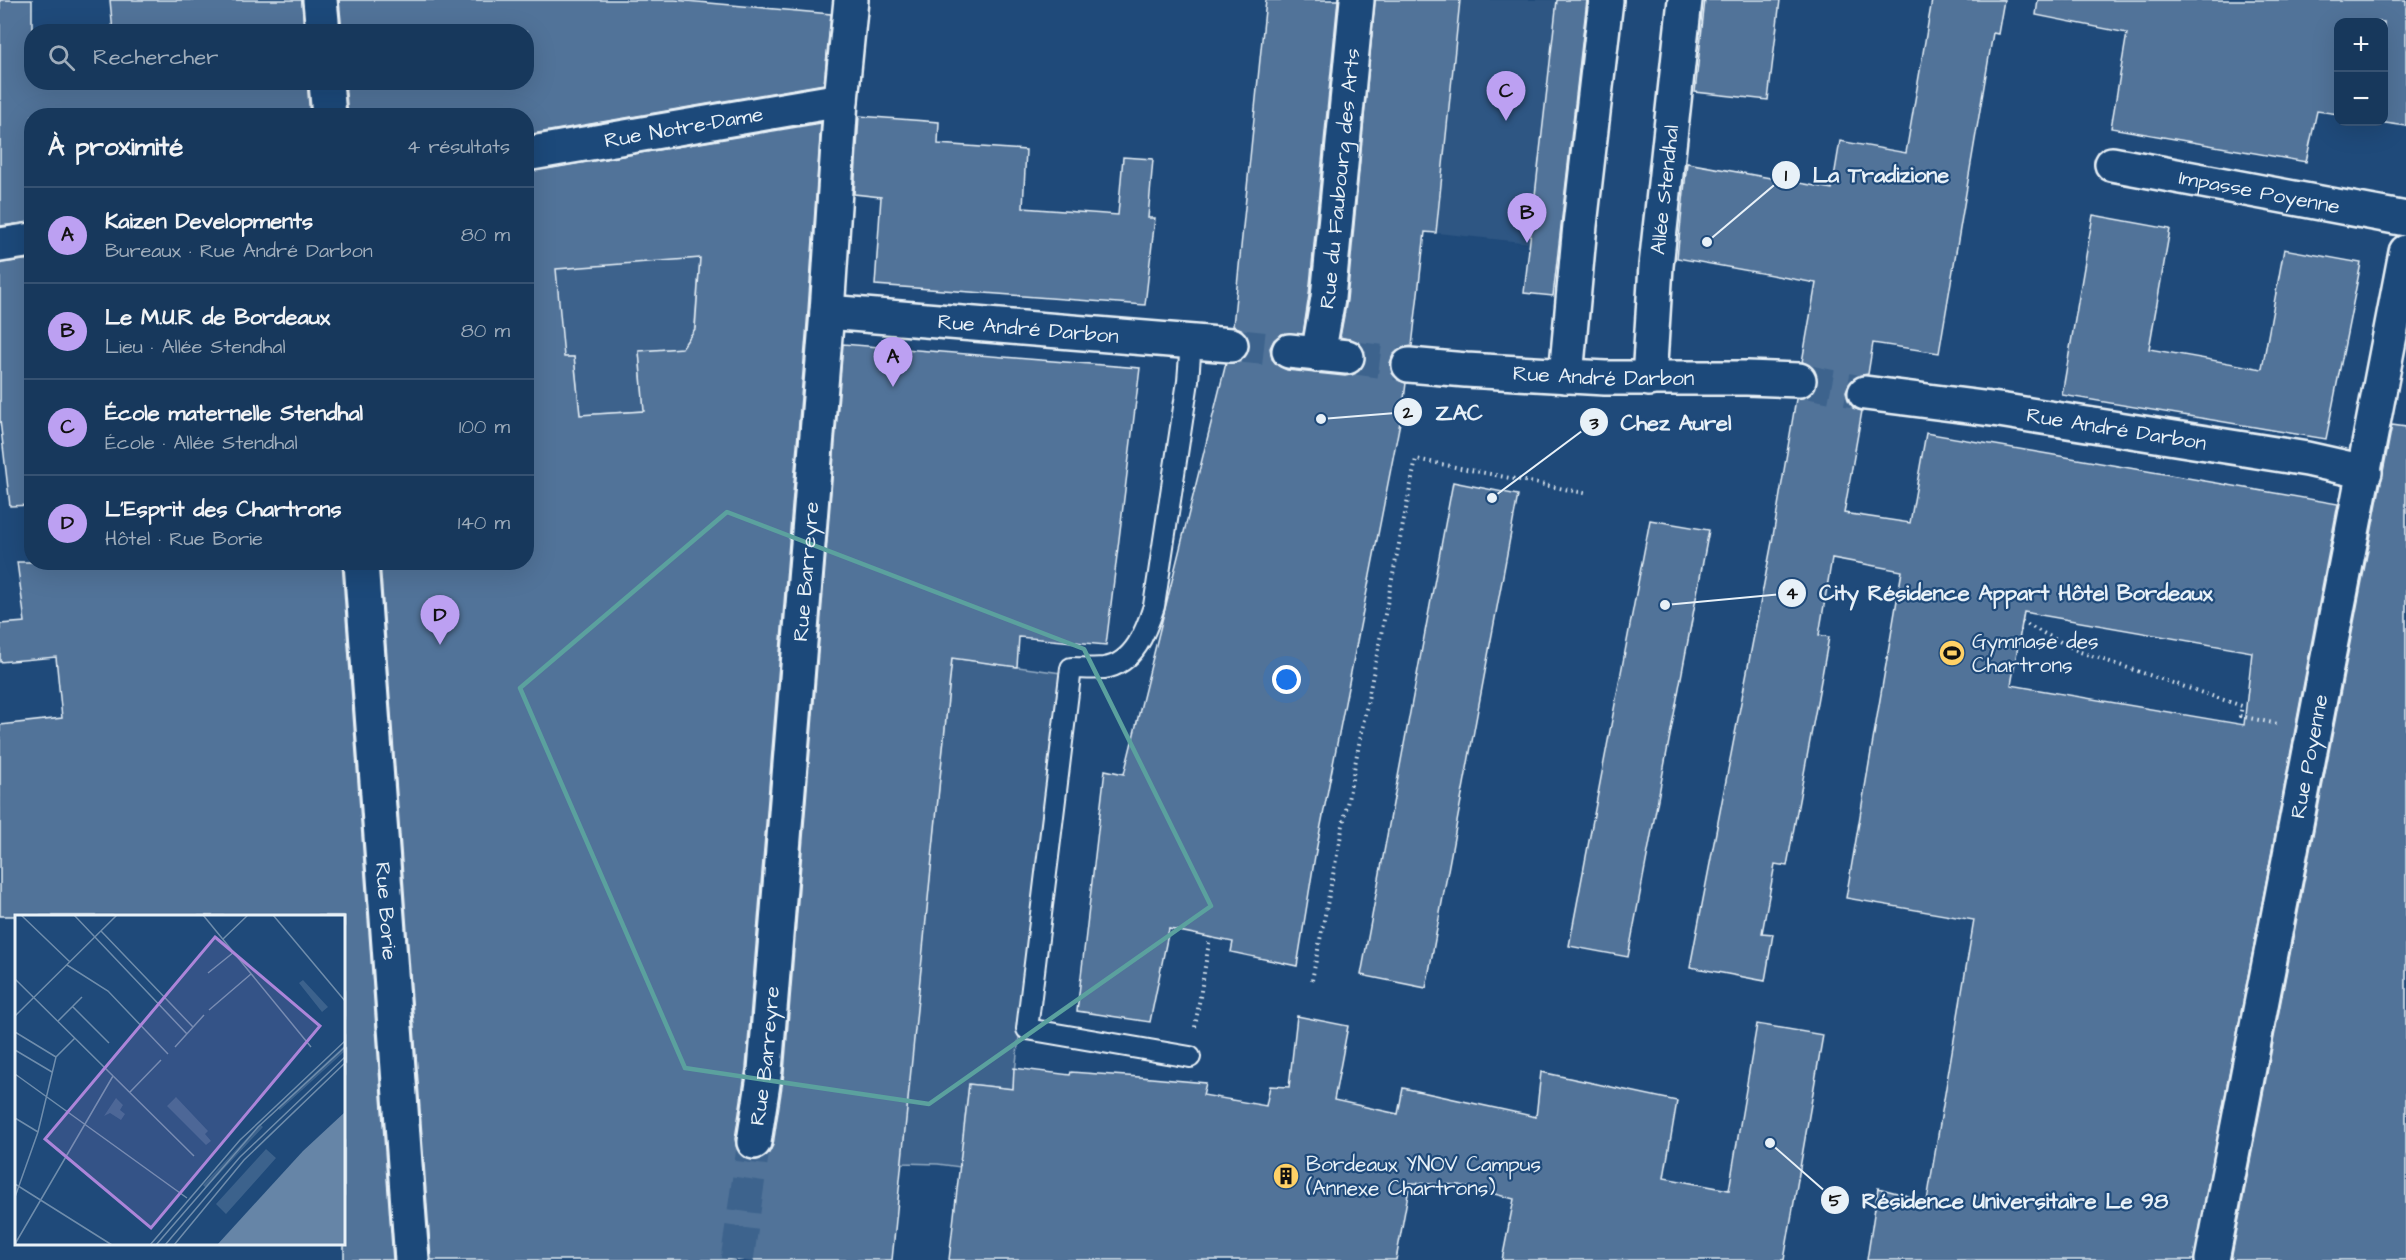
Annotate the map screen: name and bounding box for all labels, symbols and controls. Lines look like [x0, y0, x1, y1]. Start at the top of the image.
map controls [2334, 18, 2388, 126]
button: + [2334, 18, 2388, 72]
search box [24, 24, 534, 90]
icon: search [45, 41, 78, 74]
text: Rechercher [93, 42, 218, 73]
street label: Rue du Faubourg des Arts [1312, 47, 1367, 311]
pin: C [1486, 72, 1526, 121]
button: − [2334, 72, 2388, 126]
street label: Rue Notre-Dame [602, 99, 765, 155]
street label: Allée Stendhal [1643, 123, 1686, 256]
text: À proximité [48, 129, 183, 165]
text: 4 résultats [407, 133, 510, 161]
callout: La Tradizione [1771, 155, 1961, 195]
text: La Tradizione [1813, 160, 1949, 191]
street label: Impasse Poyenne [2177, 162, 2342, 221]
text: 1 [1785, 163, 1788, 188]
pin: B [1508, 194, 1546, 243]
text: Kaizen Developments [105, 206, 313, 237]
text: A [61, 221, 74, 249]
text: 80 m [461, 221, 510, 249]
text: Bureaux · Rue André Darbon [105, 237, 373, 265]
text: Le M.U.R de Bordeaux [105, 302, 330, 333]
street label: Rue André Darbon [937, 307, 1120, 350]
text: B [60, 317, 75, 345]
text: 80 m [461, 317, 510, 345]
text: Lieu · Allée Stendhal [105, 333, 286, 361]
pin: A [874, 338, 912, 387]
street label: Rue André Darbon [1512, 358, 1694, 393]
callout: ZAC [1393, 392, 1494, 432]
text: École maternelle Stendhal [105, 398, 363, 429]
text: ZAC [1436, 398, 1483, 429]
text: 2 [1402, 400, 1414, 425]
street label: Rue André Darbon [2025, 400, 2208, 457]
callout: Chez Aurel [1579, 402, 1743, 442]
text: Chez Aurel [1621, 408, 1732, 439]
text: 3 [1588, 411, 1599, 436]
text: C [60, 413, 75, 441]
text: 100 m [459, 413, 510, 441]
text: École · Allée Stendhal [105, 429, 298, 457]
text: L'Esprit des Chartrons [105, 494, 342, 525]
street label: Rue Barreyre [786, 500, 826, 643]
text: D [61, 509, 74, 537]
text: 140 m [458, 509, 510, 537]
text: Hôtel · Rue Borie [105, 525, 263, 553]
callout: City Résidence Appart Hôtel Bordeaux [1777, 573, 2225, 613]
text: City Résidence Appart Hôtel Bordeaux [1819, 578, 2214, 611]
text: 4 [1786, 581, 1799, 606]
pin: D [420, 596, 460, 645]
place label: Gymnase des Chartrons [1972, 627, 2099, 680]
sports icon: Gymnase des Chartrons [1937, 638, 1967, 668]
your location [1272, 665, 1301, 694]
street label: Rue Poyenne [2283, 692, 2335, 821]
street label: Rue Borie [368, 861, 405, 961]
inset map [15, 915, 345, 1245]
street label: Rue Barreyre [742, 985, 786, 1127]
place label: Bordeaux YNOV Campus (Annexe Chartrons) [1306, 1150, 1541, 1203]
building icon: Bordeaux YNOV Campus (Annexe Chartrons) [1271, 1161, 1301, 1191]
callout: Résidence Universitaire Le 98 [1820, 1180, 2181, 1220]
text: Résidence Universitaire Le 98 [1862, 1186, 2169, 1217]
text: 5 [1829, 1188, 1842, 1213]

